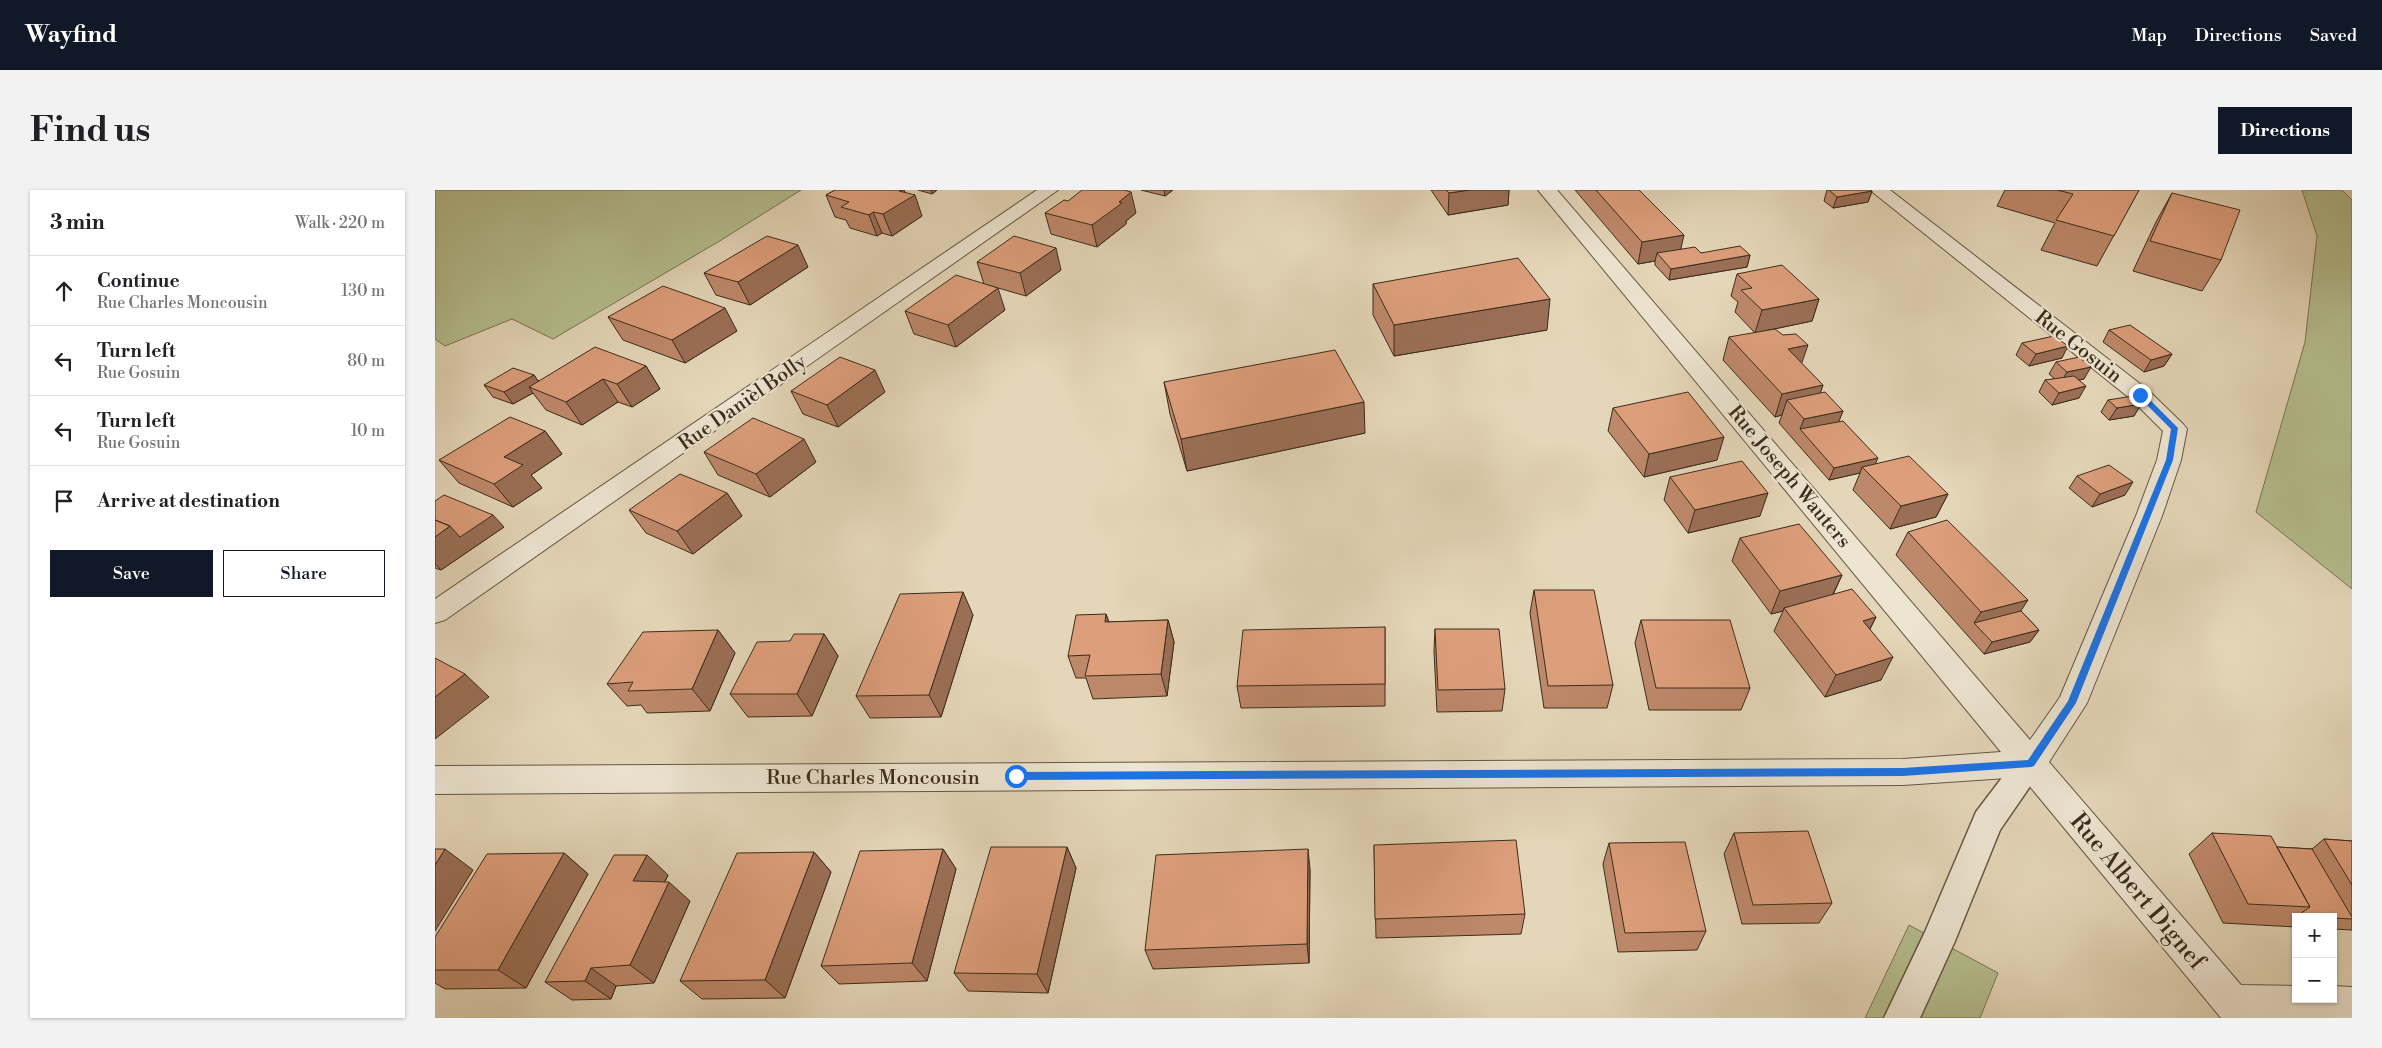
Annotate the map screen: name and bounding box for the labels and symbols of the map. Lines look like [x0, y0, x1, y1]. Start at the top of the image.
street label: Rue Gosuin [2029, 305, 2127, 389]
street label: Rue Danièl Bolly [674, 350, 812, 457]
route end [2129, 384, 2152, 407]
street label: Rue Joseph Wauters [1722, 401, 1856, 553]
route start [1005, 765, 1028, 788]
street label: Rue Charles Moncousin [766, 766, 980, 791]
street label: Rue Albert Dignef [2063, 807, 2212, 977]

